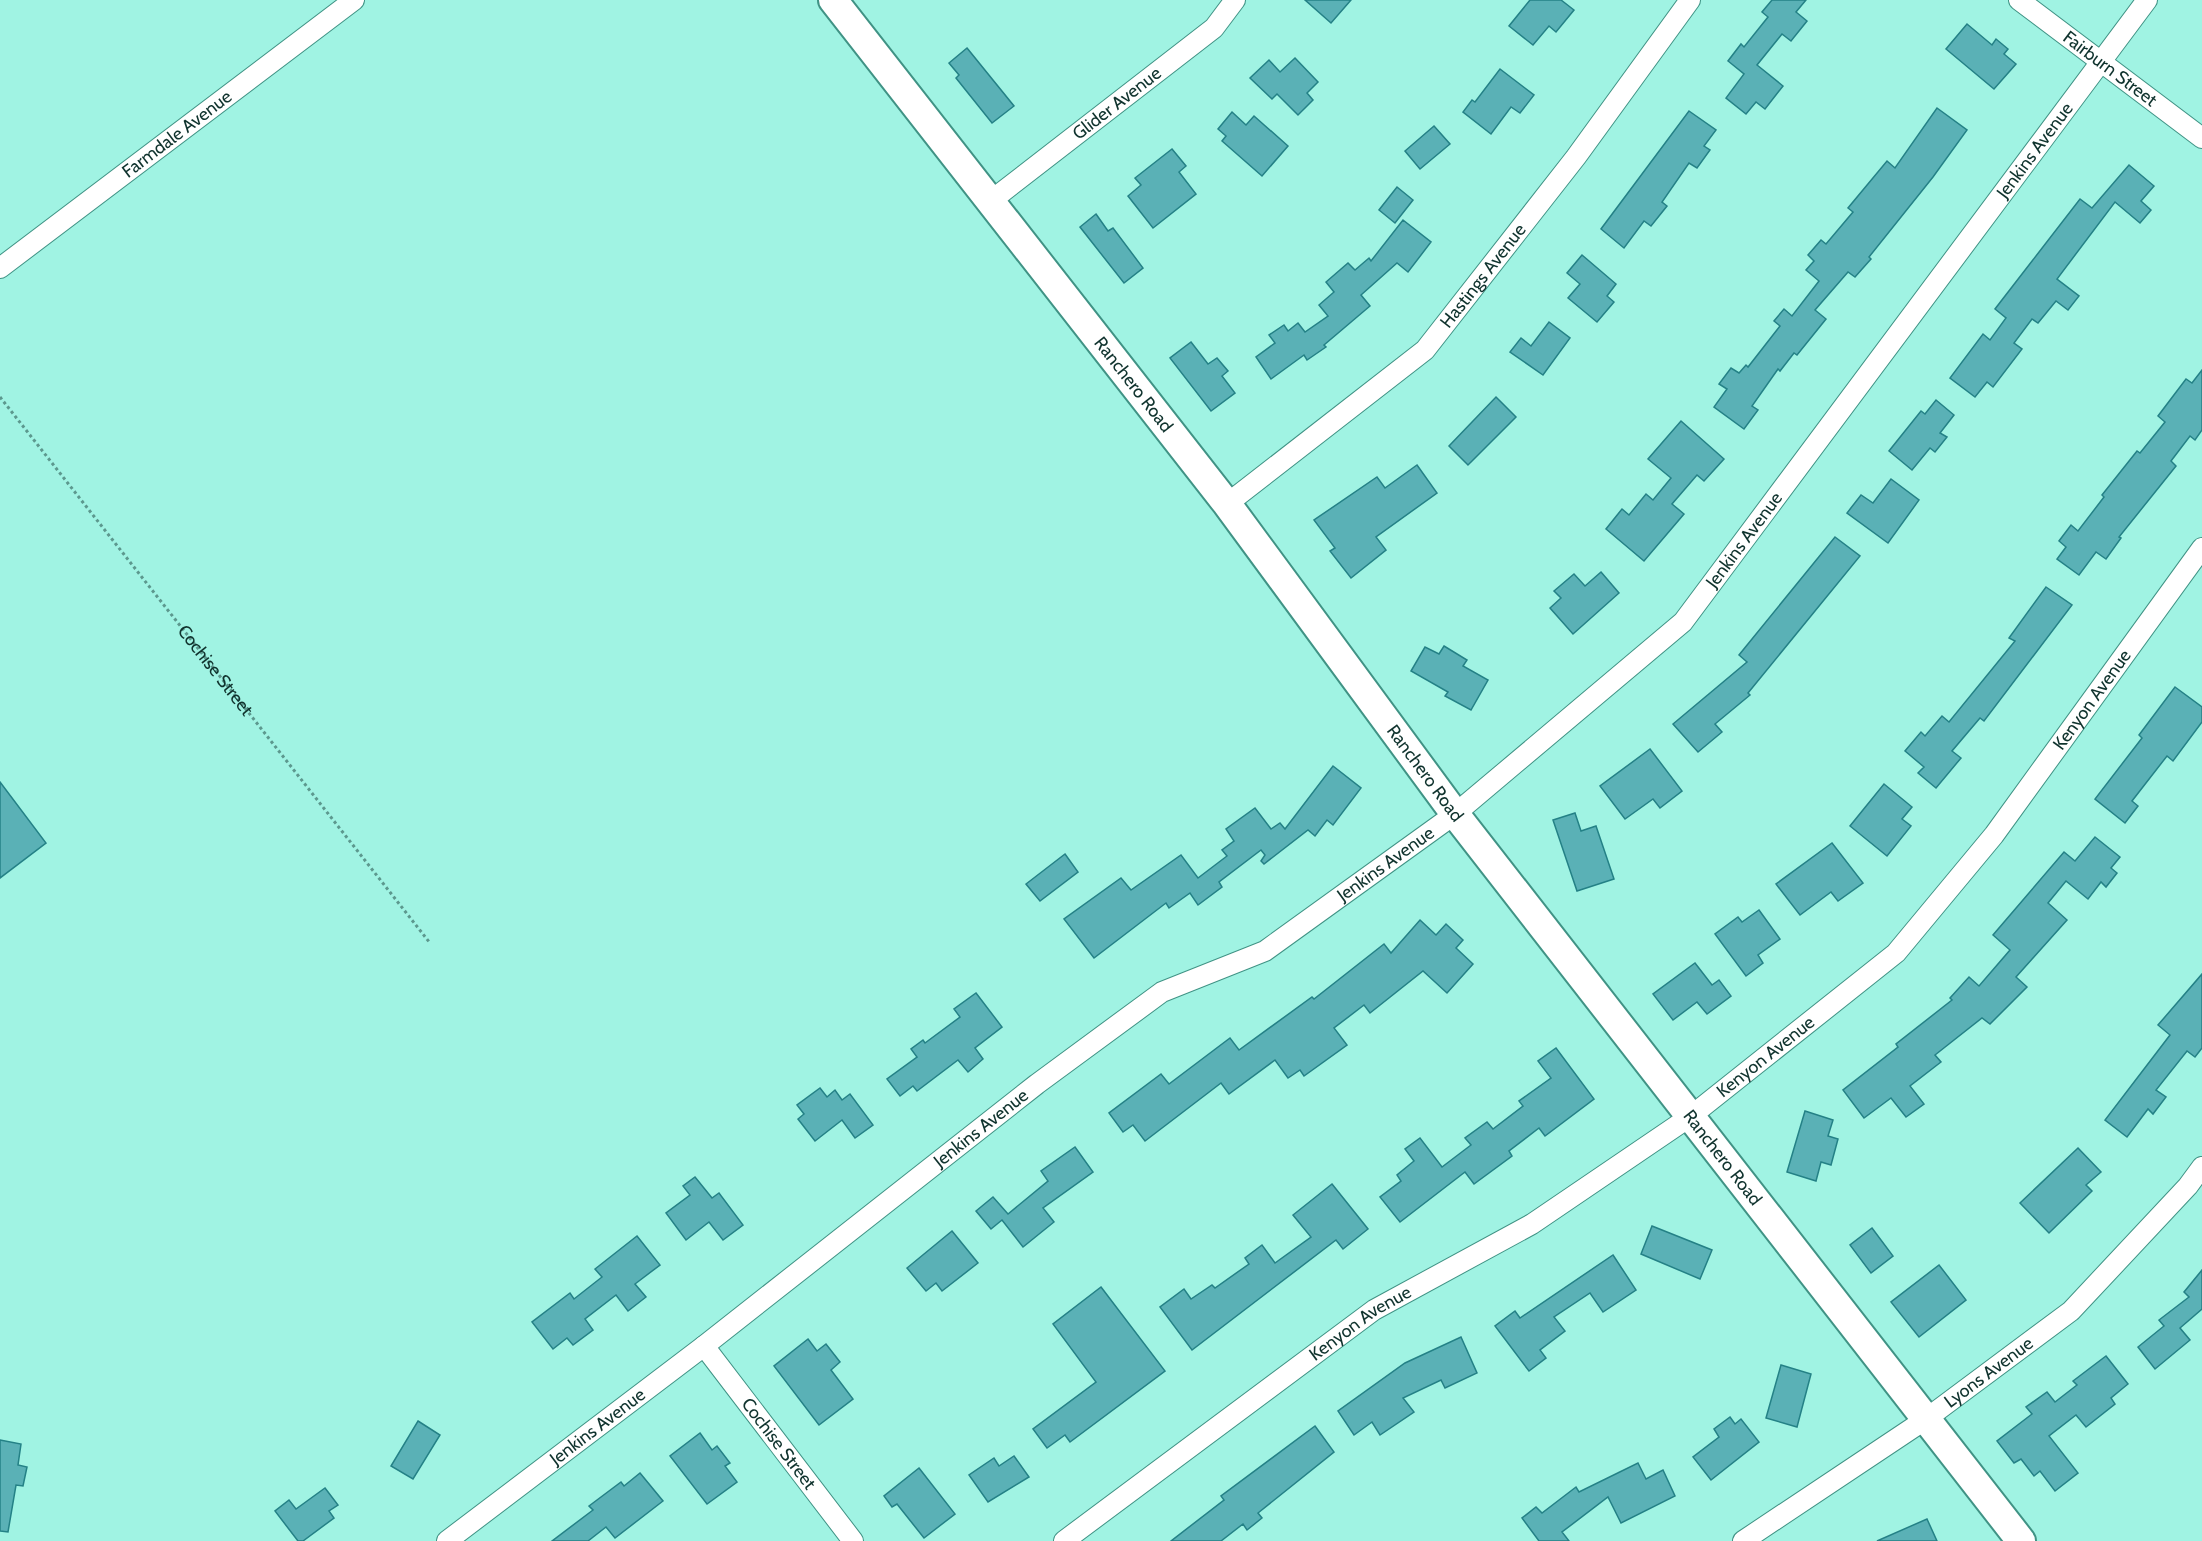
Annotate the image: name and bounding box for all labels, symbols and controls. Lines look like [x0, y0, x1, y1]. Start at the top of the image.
street label: Fairburn Street [2059, 26, 2161, 111]
street label: Glider Avenue [1068, 62, 1166, 144]
street label: Farmdale Avenue [118, 85, 236, 183]
street label: Jenkins Avenue [1991, 98, 2078, 204]
street label: Hastings Avenue [1435, 219, 1531, 332]
street label: Ranchero Road [1089, 332, 1178, 437]
street label: Jenkins Avenue [1701, 488, 1787, 593]
street label: Cochise Street [173, 621, 258, 720]
street label: Kenyon Avenue [2048, 645, 2136, 754]
street label: Ranchero Road [1382, 720, 1468, 826]
street label: Jenkins Avenue [1332, 822, 1438, 907]
street label: Kenyon Avenue [1712, 1011, 1819, 1102]
street label: Jenkins Avenue [928, 1084, 1033, 1173]
street label: Ranchero Road [1678, 1105, 1767, 1210]
street label: Kenyon Avenue [1305, 1281, 1415, 1365]
street label: Lyons Avenue [1940, 1332, 2037, 1413]
street label: Jenkins Avenue [545, 1383, 650, 1471]
street label: Cochise Street [737, 1394, 821, 1494]

